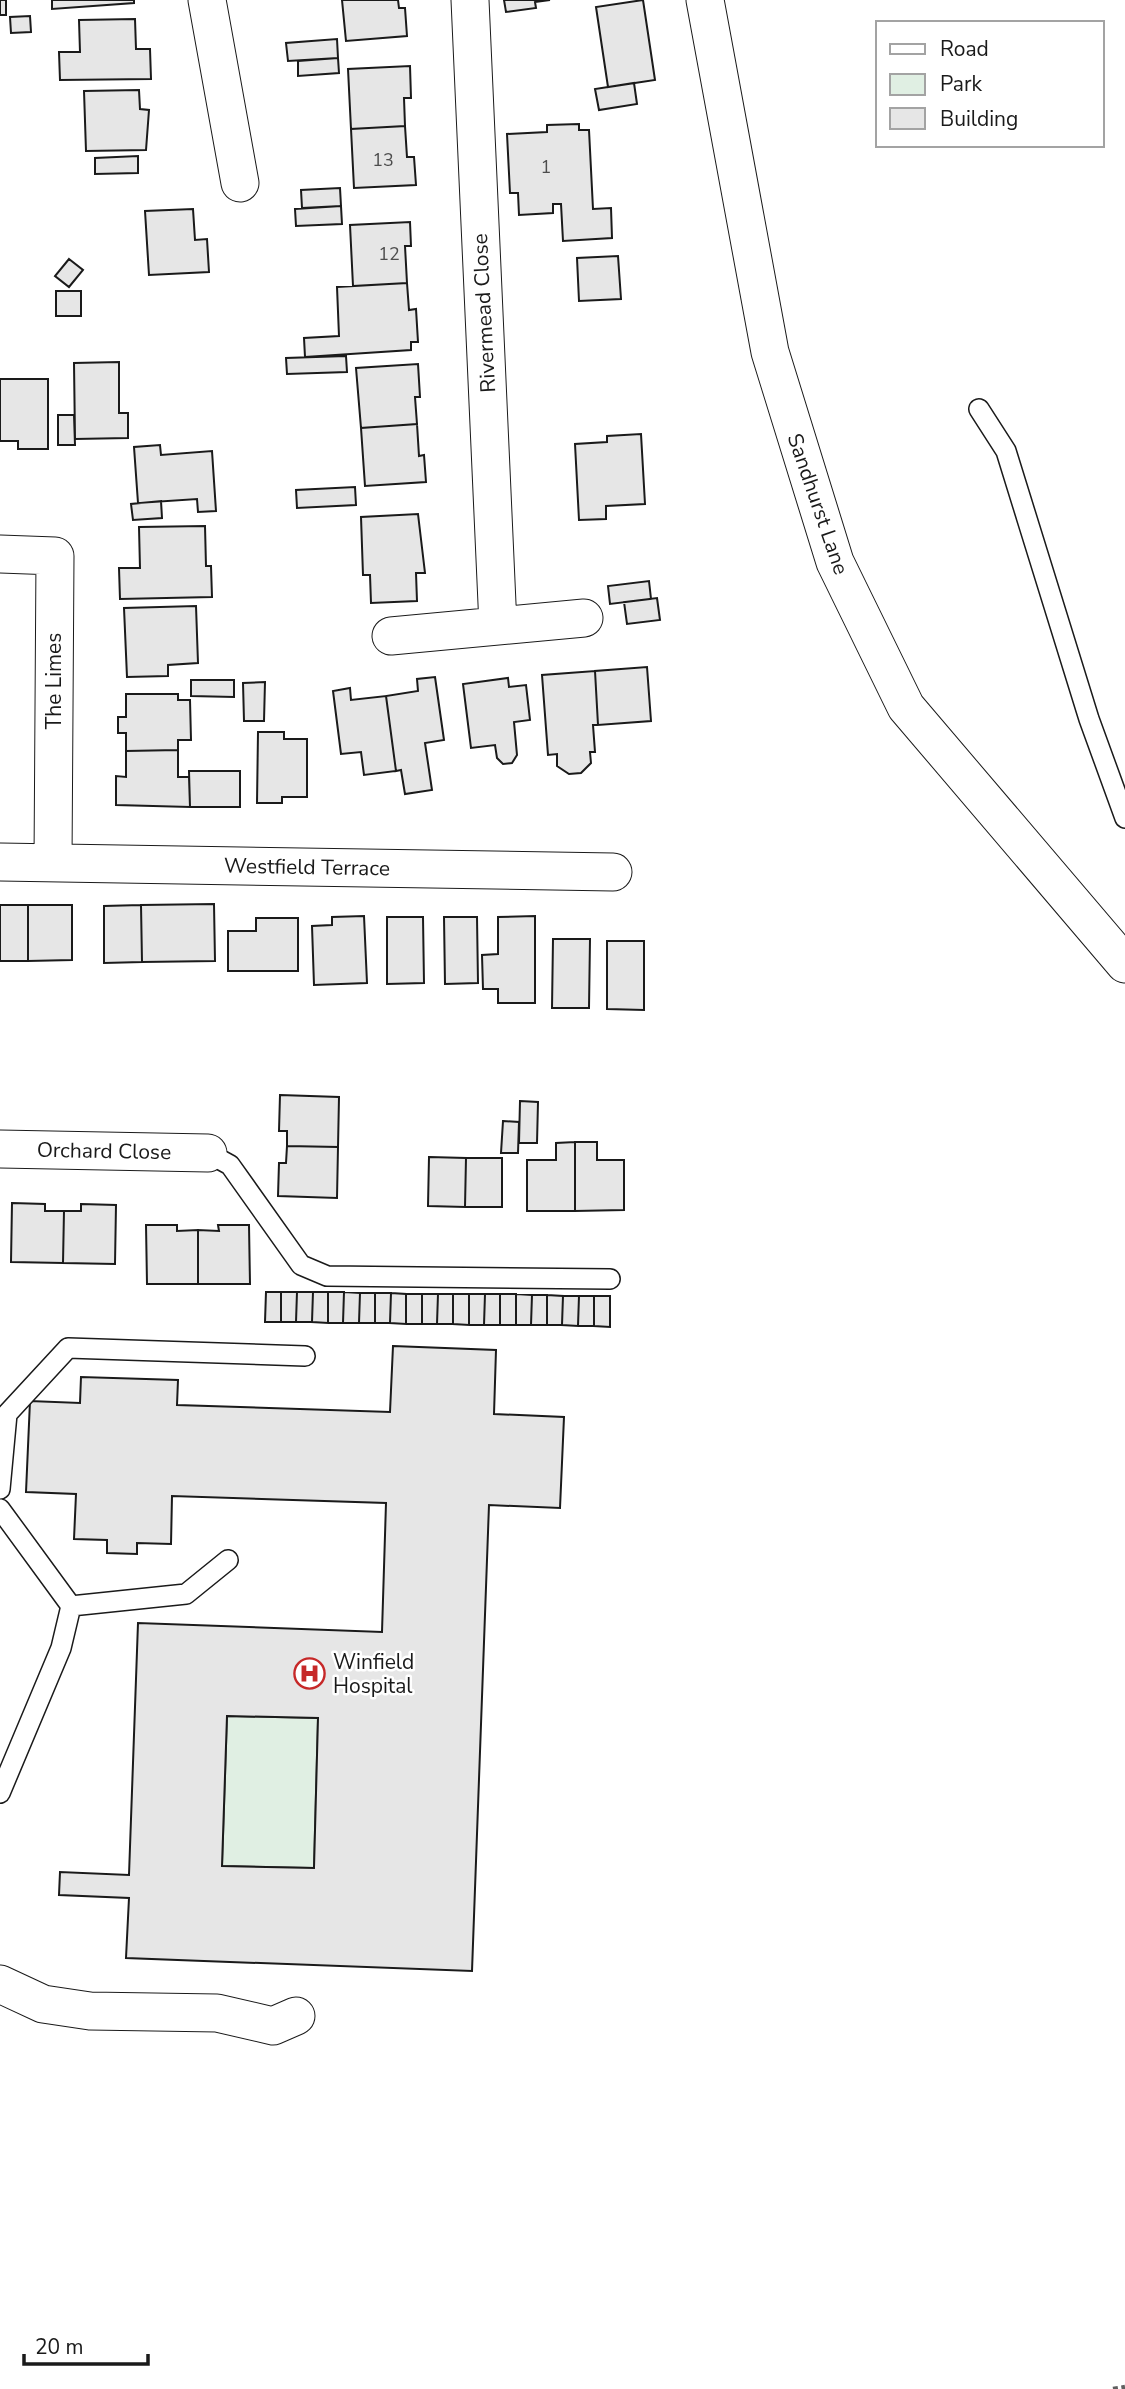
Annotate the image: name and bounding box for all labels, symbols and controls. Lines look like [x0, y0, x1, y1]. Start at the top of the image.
legend [876, 21, 1104, 147]
text: Road [940, 35, 989, 63]
text: Park [940, 70, 982, 98]
text: Building [940, 105, 1018, 133]
house number: 13 [372, 148, 394, 172]
house number: 1 [541, 155, 551, 179]
street label: Rivermead Close [466, 233, 502, 393]
house number: 12 [378, 242, 400, 266]
street label: Sandhurst Lane [781, 430, 855, 578]
street label: The Limes [40, 633, 68, 729]
street label: Westfield Terrace [224, 852, 390, 882]
street label: Orchard Close [37, 1136, 171, 1166]
place label: Winfield Hospital [333, 1648, 414, 1700]
hospital icon: Winfield Hospital [293, 1657, 327, 1691]
scale bar [24, 2322, 149, 2366]
text: 20 m [35, 2333, 84, 2361]

